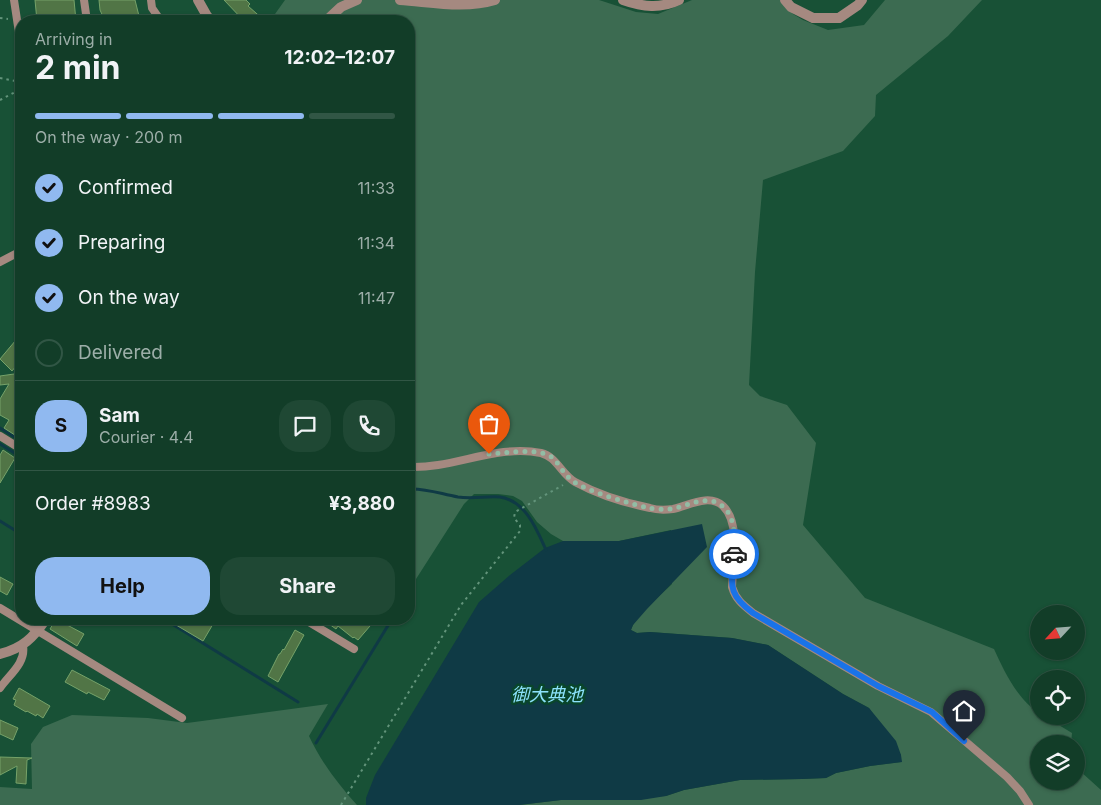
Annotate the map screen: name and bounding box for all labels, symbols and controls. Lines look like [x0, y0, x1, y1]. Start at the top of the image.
text: Arriving in [35, 29, 112, 49]
text: 12:02–12:07 [284, 46, 395, 69]
text: 2 min [35, 48, 121, 87]
text: On the way · 200 m [35, 127, 183, 147]
icon: check [35, 174, 63, 202]
text: Confirmed [78, 176, 173, 199]
text: 11:33 [358, 178, 395, 198]
icon: check [35, 229, 63, 257]
text: Preparing [78, 231, 165, 254]
text: 11:34 [357, 233, 395, 253]
icon: check [35, 284, 63, 312]
text: On the way [78, 286, 180, 309]
text: 11:47 [358, 288, 395, 308]
text: Delivered [78, 341, 163, 364]
button: chat [279, 400, 331, 452]
button: phone [343, 400, 395, 452]
pin [468, 403, 510, 454]
text: Sam [99, 404, 140, 427]
icon: bag [475, 410, 503, 438]
text: S [55, 414, 67, 437]
text: Courier · 4.4 [99, 427, 194, 447]
text: Order #8983 [35, 492, 151, 515]
text: ¥3,880 [329, 492, 395, 515]
courier [709, 529, 759, 579]
icon: car [720, 540, 748, 568]
button: Help [35, 557, 210, 615]
button: Share [220, 557, 395, 615]
north arrow [1030, 605, 1085, 660]
map controls [1030, 605, 1085, 790]
button: locate [1030, 670, 1085, 725]
water label: 御大典池 [511, 684, 585, 705]
pin [943, 690, 985, 741]
icon: home [950, 697, 978, 725]
button: layers [1030, 735, 1085, 790]

